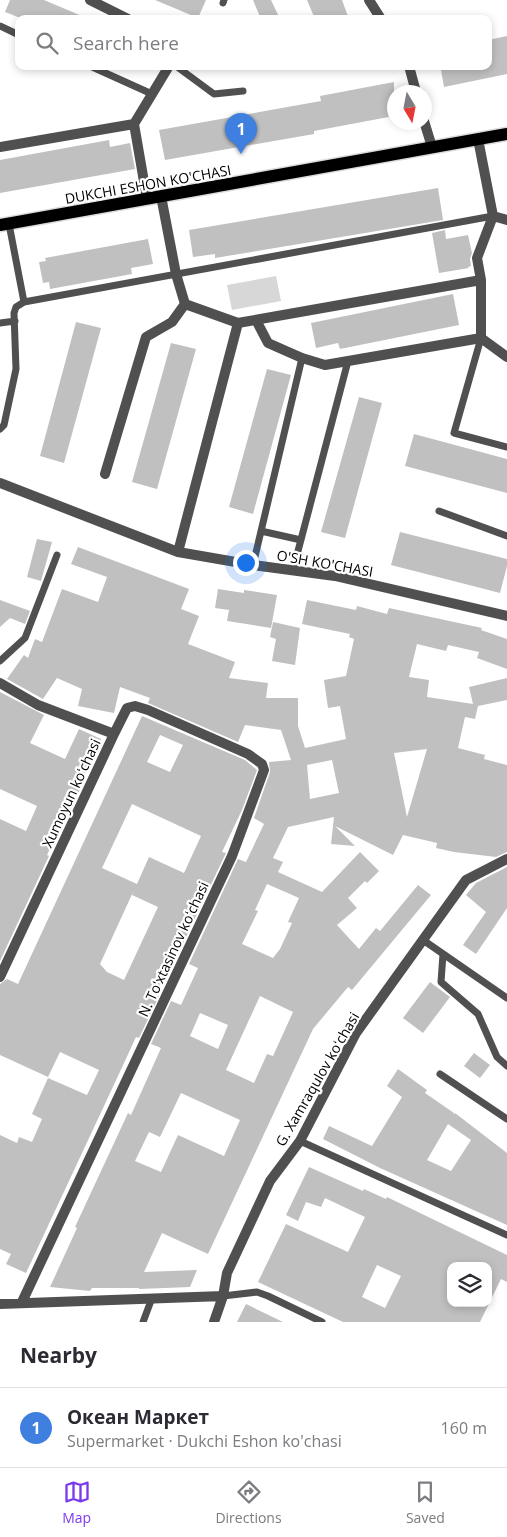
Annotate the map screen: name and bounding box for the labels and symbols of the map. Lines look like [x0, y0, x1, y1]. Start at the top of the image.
north arrow [387, 85, 432, 130]
pin: 1 [225, 113, 257, 154]
street label: DUKCHI ESHON KO'CHASI [63, 160, 233, 208]
street label: O'SH KO'CHASI [275, 545, 375, 581]
your location [233, 550, 259, 576]
street label: Xumoyun koʻchasi [37, 735, 105, 851]
street label: N. Toʻxtasinov koʻchasi [133, 878, 213, 1020]
street label: G. Xamraqulov koʻchasi [271, 1009, 363, 1149]

